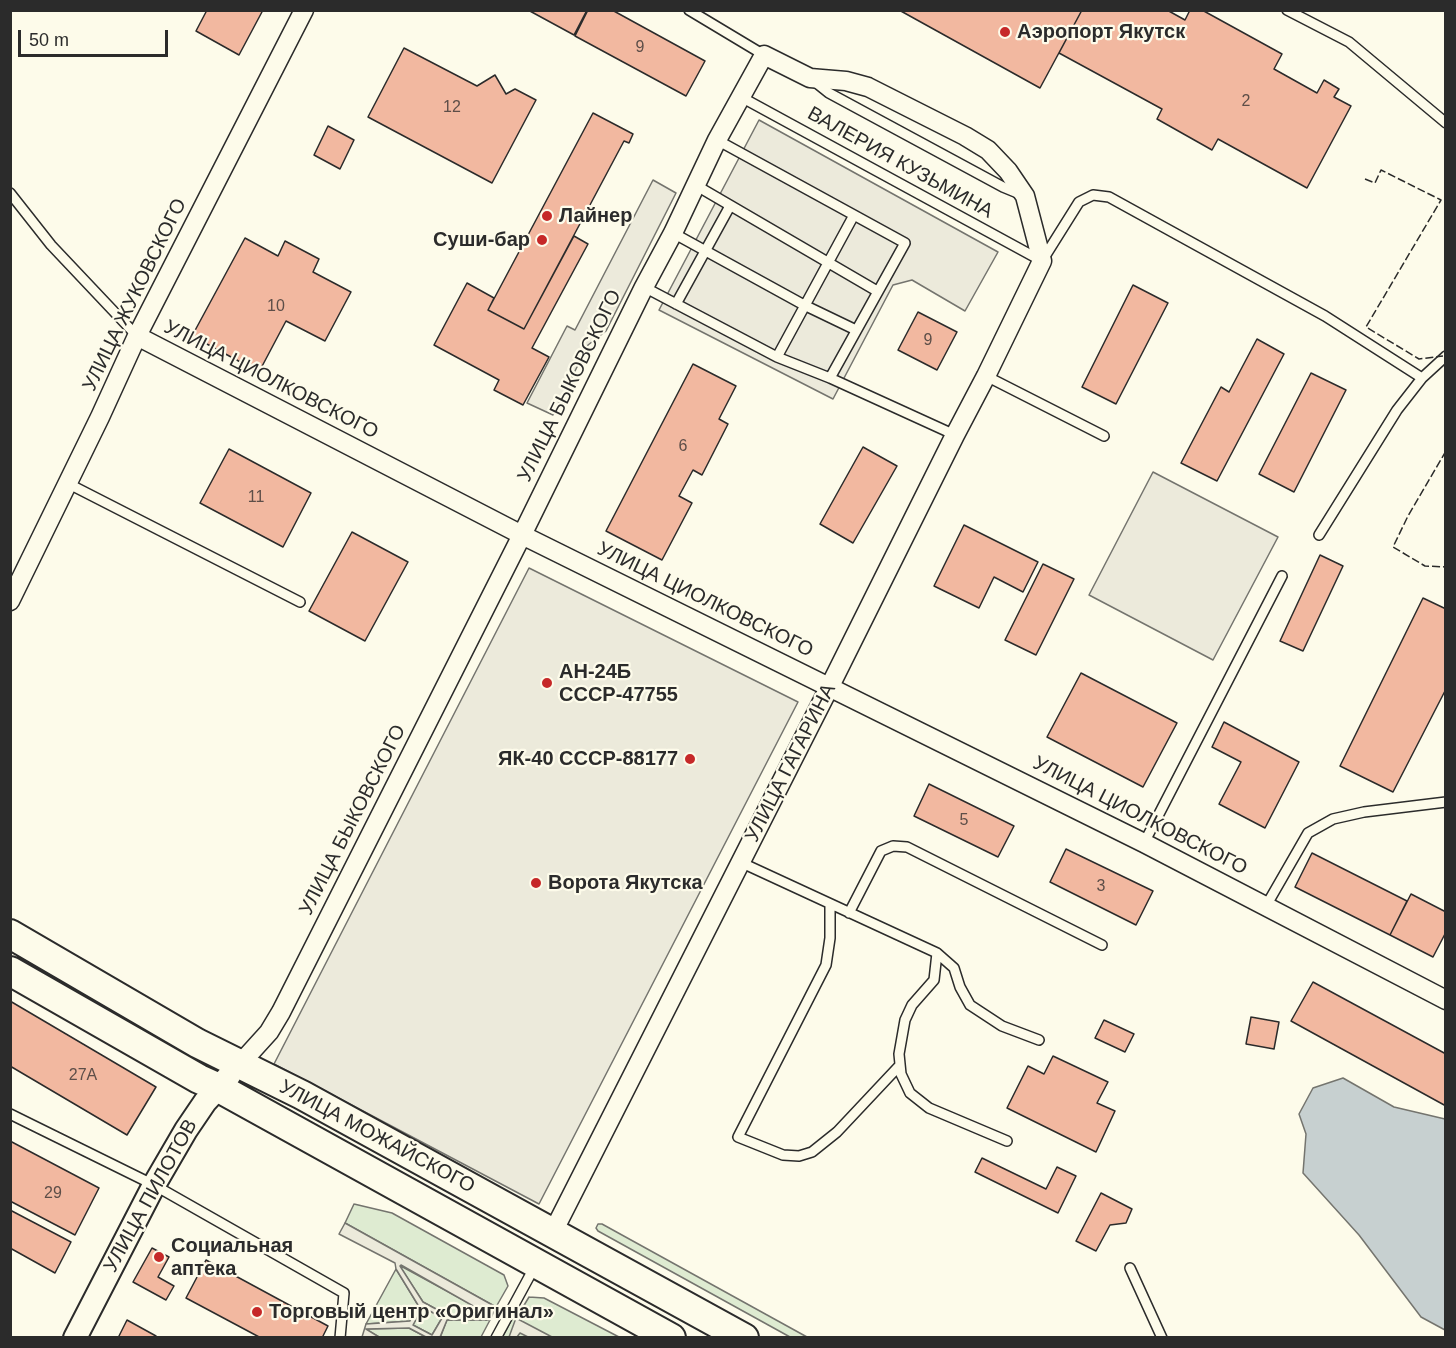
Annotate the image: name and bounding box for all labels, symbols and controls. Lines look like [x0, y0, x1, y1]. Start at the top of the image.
scale bar [21, 18, 171, 56]
place label: Аэропорт Якутск [1017, 20, 1185, 44]
marker: Аэропорт Якутск [998, 25, 1012, 39]
text: 50 m [29, 30, 69, 50]
house number: 9 [636, 38, 644, 58]
house number: 2 [1242, 92, 1250, 112]
house number: 12 [443, 98, 461, 118]
street label: ВАЛЕРИЯ КУЗЬМИНА [803, 102, 997, 224]
street label: УЛИЦА ЖУКОВСКОГО [78, 195, 192, 395]
place label: Лайнер [559, 204, 632, 228]
marker: Лайнер [540, 209, 554, 223]
place label: Суши-бар [433, 228, 530, 252]
marker: Суши-бар [535, 233, 549, 247]
street label: УЛИЦА БЫКОВСКОГО [513, 286, 627, 486]
house number: 10 [267, 297, 285, 317]
street label: УЛИЦА ЦИОЛКОВСКОГО [160, 315, 382, 445]
house number: 9 [924, 331, 932, 351]
house number: 6 [679, 437, 687, 457]
house number: 11 [248, 488, 264, 508]
street label: УЛИЦА ЦИОЛКОВСКОГО [593, 537, 817, 663]
place label: АН-24Б СССР-47755 [559, 660, 678, 707]
marker: АН-24Б СССР-47755 [540, 676, 554, 690]
street label: УЛИЦА ГАГАРИНА [741, 680, 841, 846]
street label: УЛИЦА БЫКОВСКОГО [295, 721, 411, 919]
place label: ЯК-40 СССР-88177 [498, 747, 678, 771]
street label: УЛИЦА ЦИОЛКОВСКОГО [1029, 751, 1251, 881]
marker: ЯК-40 СССР-88177 [683, 752, 697, 766]
house number: 5 [960, 811, 968, 831]
place label: Ворота Якутска [548, 871, 703, 895]
marker: Ворота Якутска [529, 876, 543, 890]
house number: 3 [1097, 877, 1105, 897]
house number: 27А [69, 1066, 97, 1086]
street label: УЛИЦА МОЖАЙСКОГО [275, 1075, 479, 1199]
street label: УЛИЦА ПИЛОТОВ [99, 1115, 203, 1277]
house number: 29 [44, 1184, 62, 1204]
place label: Социальная аптека [171, 1234, 293, 1281]
marker: Социальная аптека [152, 1250, 166, 1264]
place label: Торговый центр «Оригинал» [269, 1300, 554, 1324]
marker: Торговый центр «Оригинал» [250, 1305, 264, 1319]

